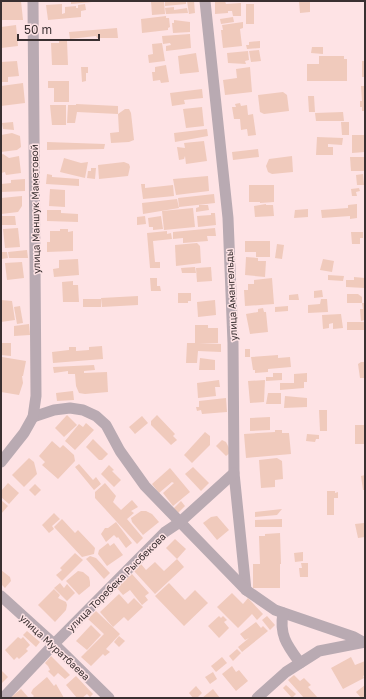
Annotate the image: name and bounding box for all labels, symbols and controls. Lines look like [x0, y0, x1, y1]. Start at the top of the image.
scale bar [18, 16, 99, 42]
text: 50 m [24, 22, 52, 37]
street label: улица Маншук Маметовой [28, 144, 42, 274]
street label: улица Амангельды [223, 249, 239, 341]
street label: улица Торебека Рысбекова [64, 530, 168, 634]
street label: улица Муратбаева [18, 611, 92, 683]

